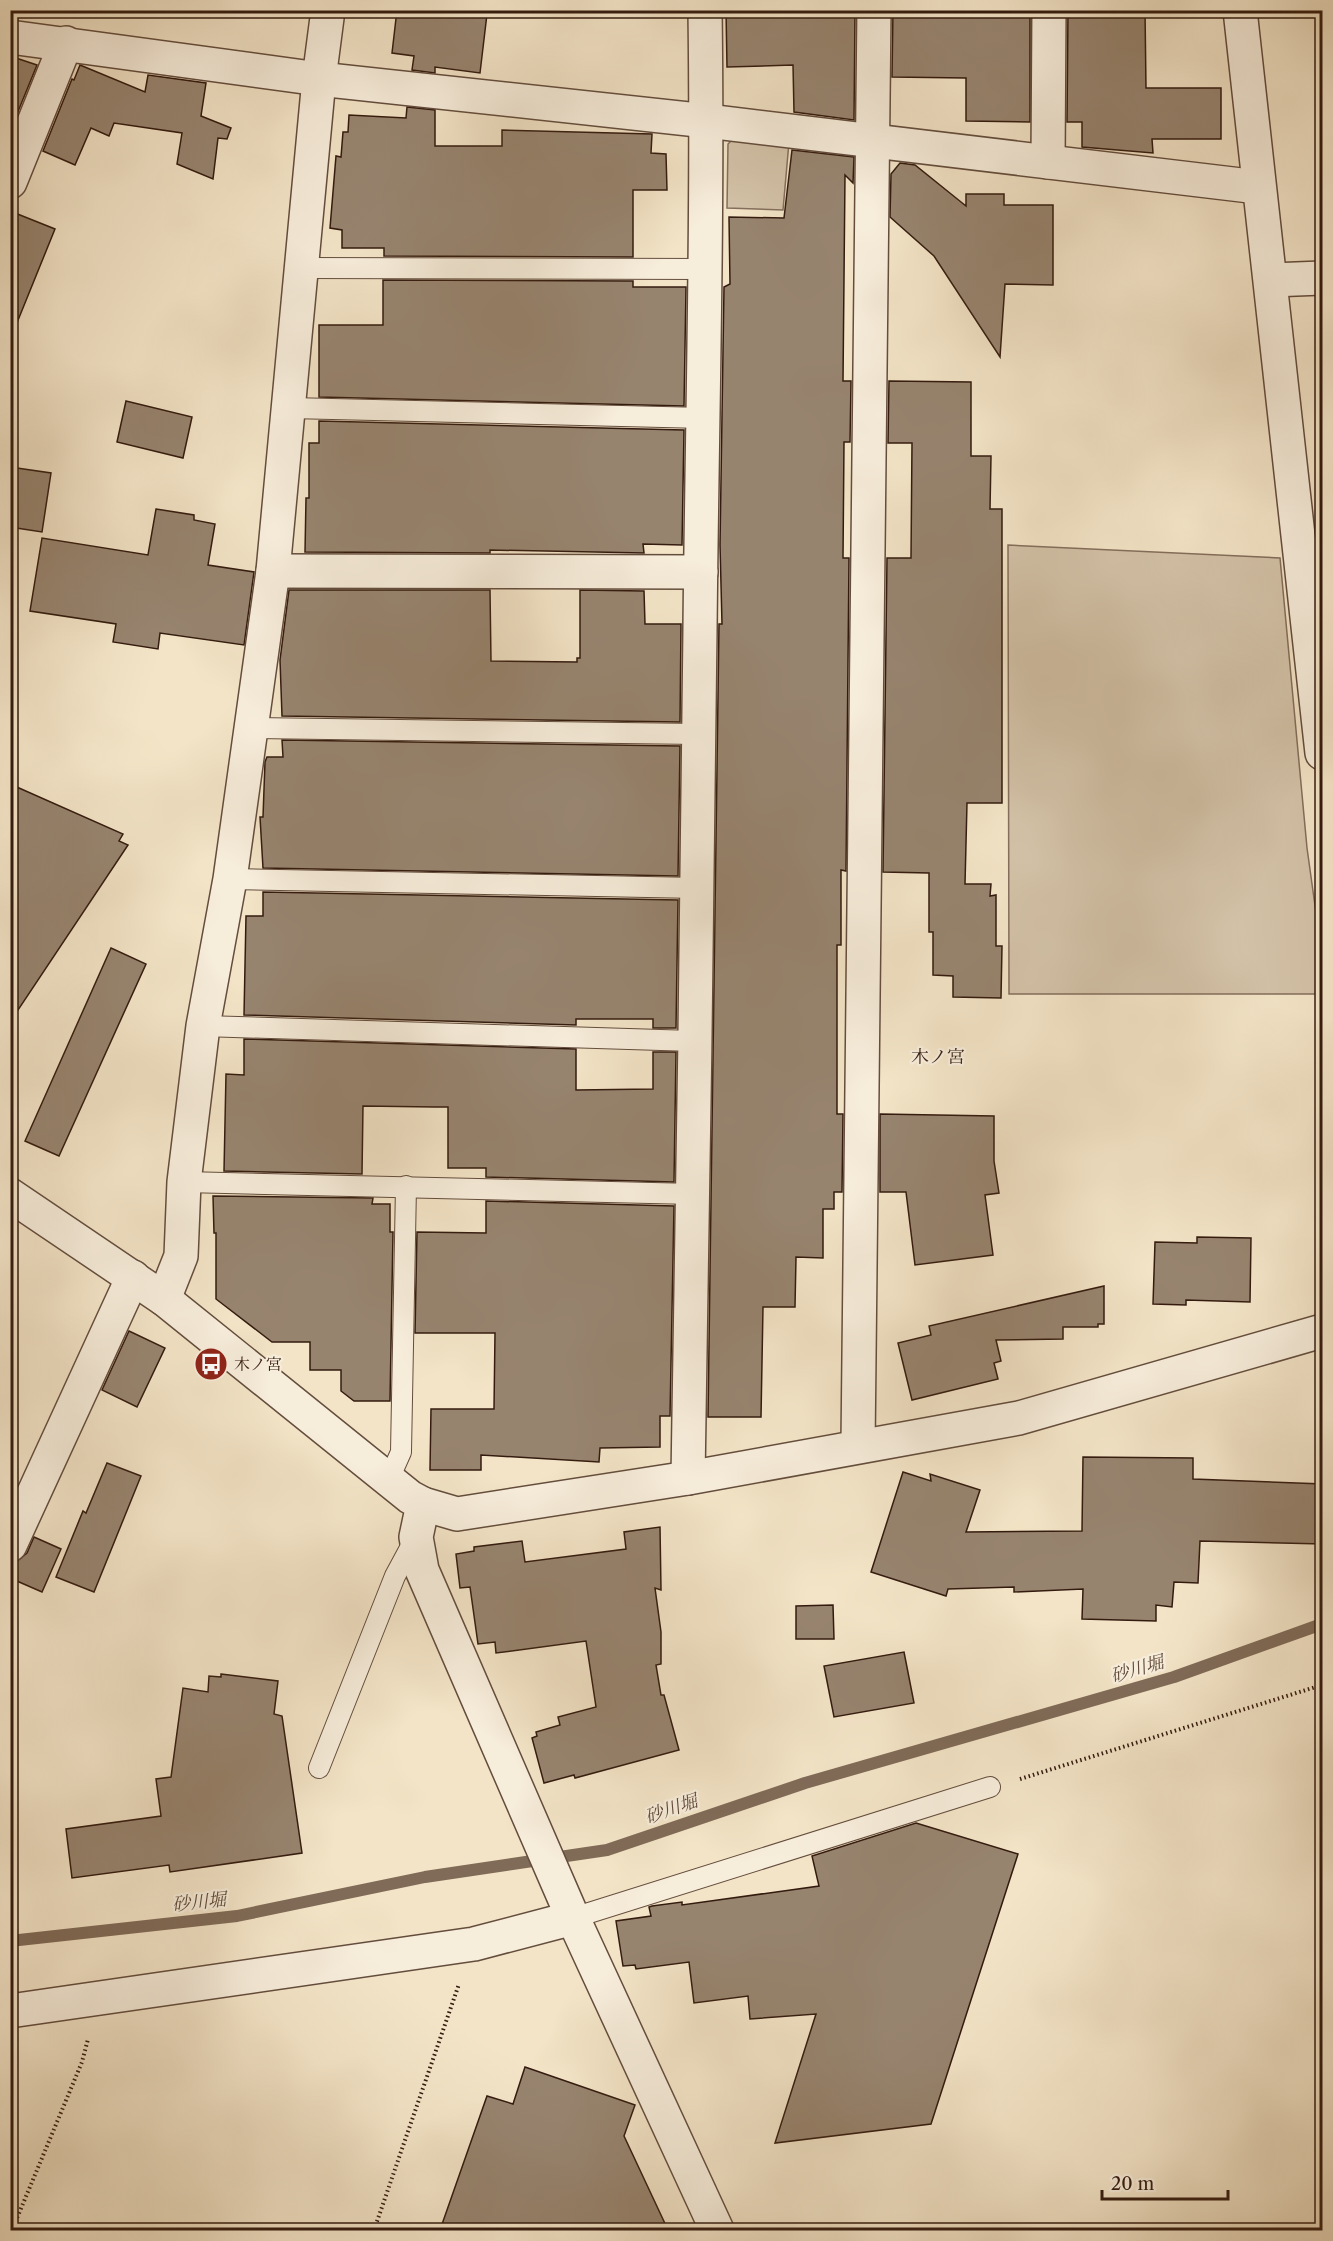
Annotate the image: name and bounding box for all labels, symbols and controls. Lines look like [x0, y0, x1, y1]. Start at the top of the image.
district label: 木ノ宮 [911, 1046, 965, 1068]
bus stop icon: 木ノ宮 [193, 1346, 229, 1382]
place label: 木ノ宮 [234, 1354, 282, 1374]
water label: 砂川堀 [1108, 1650, 1169, 1687]
water label: 砂川堀 [642, 1789, 703, 1828]
water label: 砂川堀 [171, 1888, 230, 1916]
scale bar [1102, 2163, 1228, 2201]
text: 20 m [1111, 2173, 1155, 2195]

